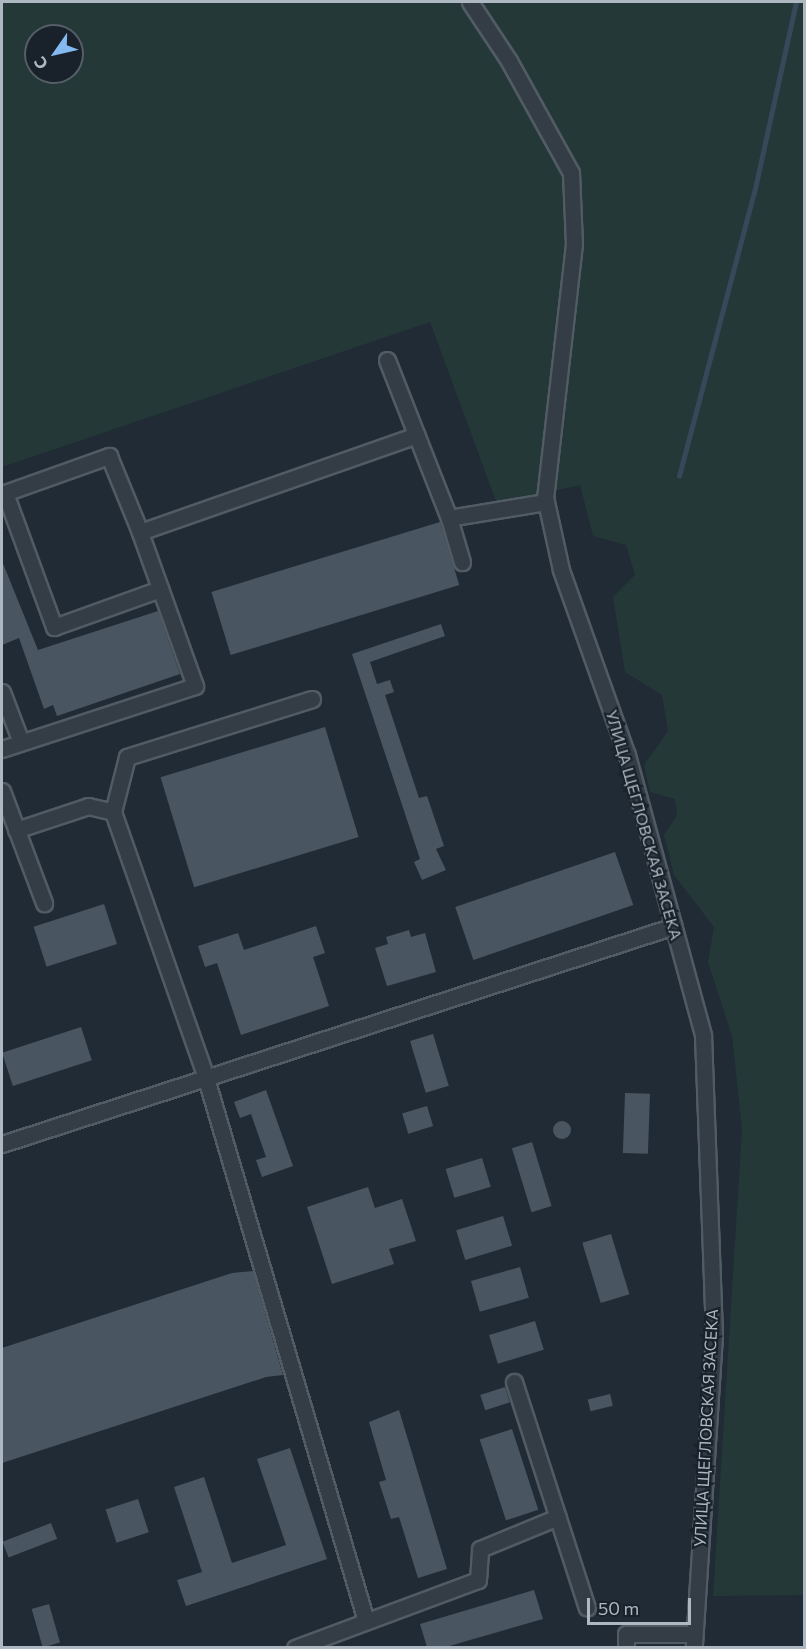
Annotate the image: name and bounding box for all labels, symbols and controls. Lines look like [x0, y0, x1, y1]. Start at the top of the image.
north arrow [24, 24, 84, 84]
text: С [29, 53, 51, 73]
street label: УЛИЦА ЩЕГЛОВСКАЯ ЗАСЕКА [602, 708, 686, 942]
street label: УЛИЦА ЩЕГЛОВСКАЯ ЗАСЕКА [690, 1309, 722, 1547]
scale bar [590, 1586, 694, 1624]
text: 50 m [598, 1597, 639, 1619]

